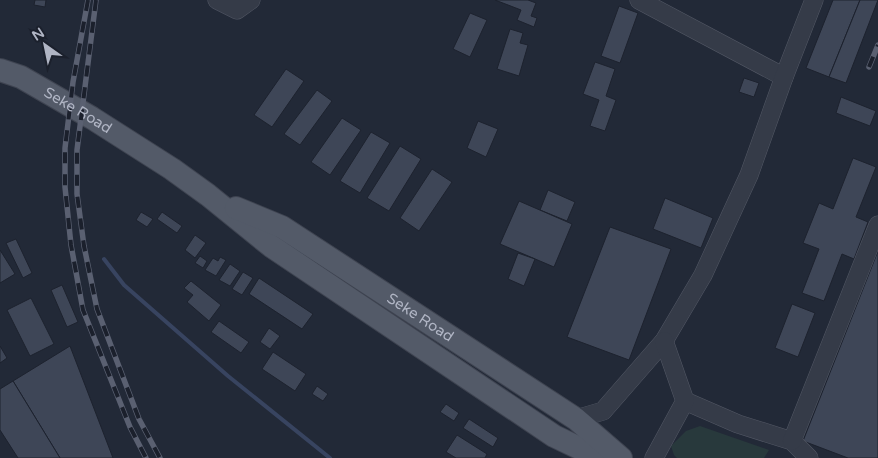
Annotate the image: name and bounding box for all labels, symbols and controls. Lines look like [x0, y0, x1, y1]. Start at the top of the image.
north arrow [20, 20, 70, 70]
text: N [29, 24, 48, 45]
street label: Seke Road [41, 83, 115, 137]
street label: Seke Road [384, 289, 457, 346]

